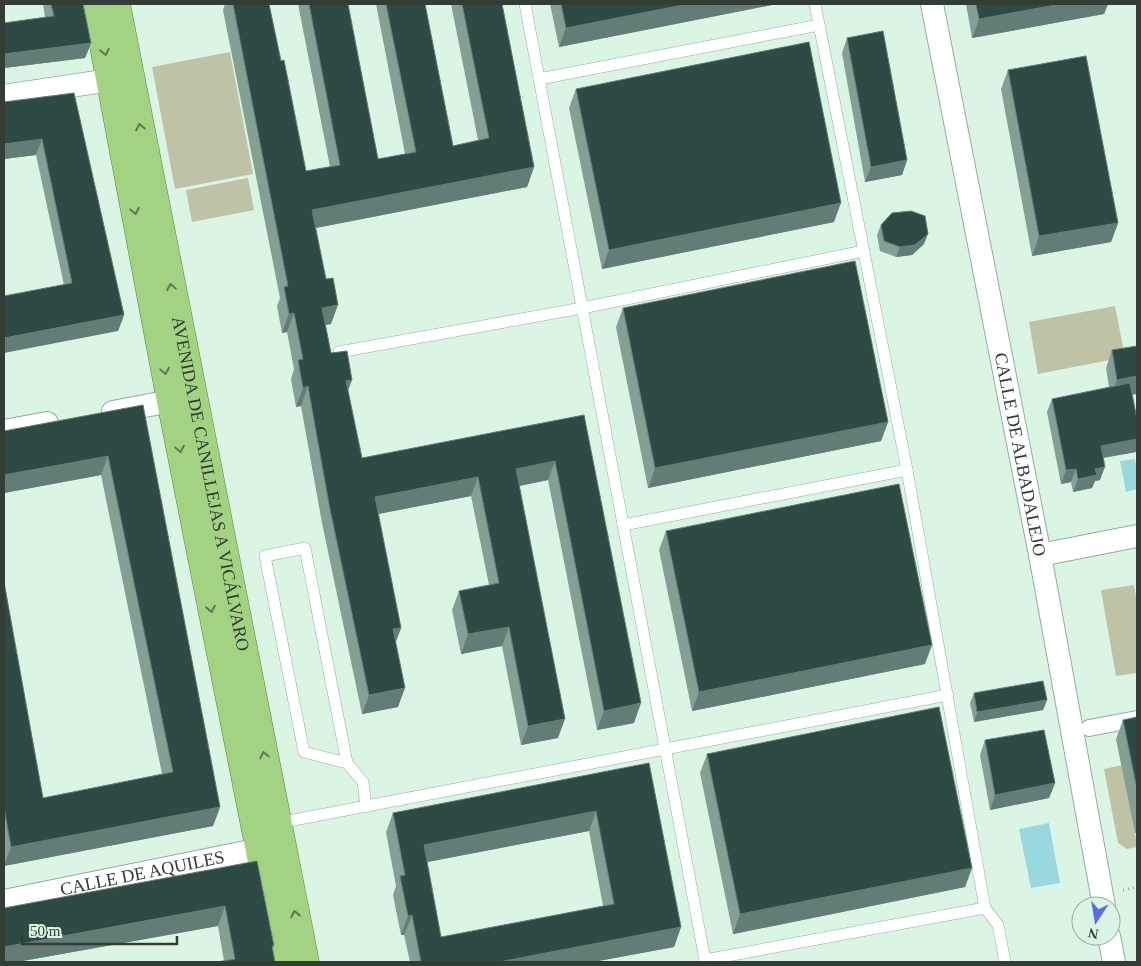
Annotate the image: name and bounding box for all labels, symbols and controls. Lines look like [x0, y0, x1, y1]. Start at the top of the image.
one-way arrow [99, 47, 109, 56]
one-way arrow [135, 123, 146, 132]
one-way arrow [129, 207, 139, 216]
one-way arrow [167, 282, 177, 291]
street label: AVENIDA DE CANILLEJAS A VICÁLVARO [168, 315, 253, 653]
street label: CALLE DE ALBADALEJO [991, 351, 1050, 558]
one-way arrow [159, 367, 169, 375]
one-way arrow [174, 445, 185, 454]
one-way arrow [206, 604, 216, 613]
one-way arrow [259, 751, 270, 759]
street label: CALLE DE AQUILES [58, 847, 226, 899]
north arrow [1071, 896, 1121, 946]
one-way arrow [291, 910, 301, 919]
scale bar [22, 914, 178, 946]
text: 50 m [30, 923, 61, 939]
text: N [1087, 925, 1100, 942]

